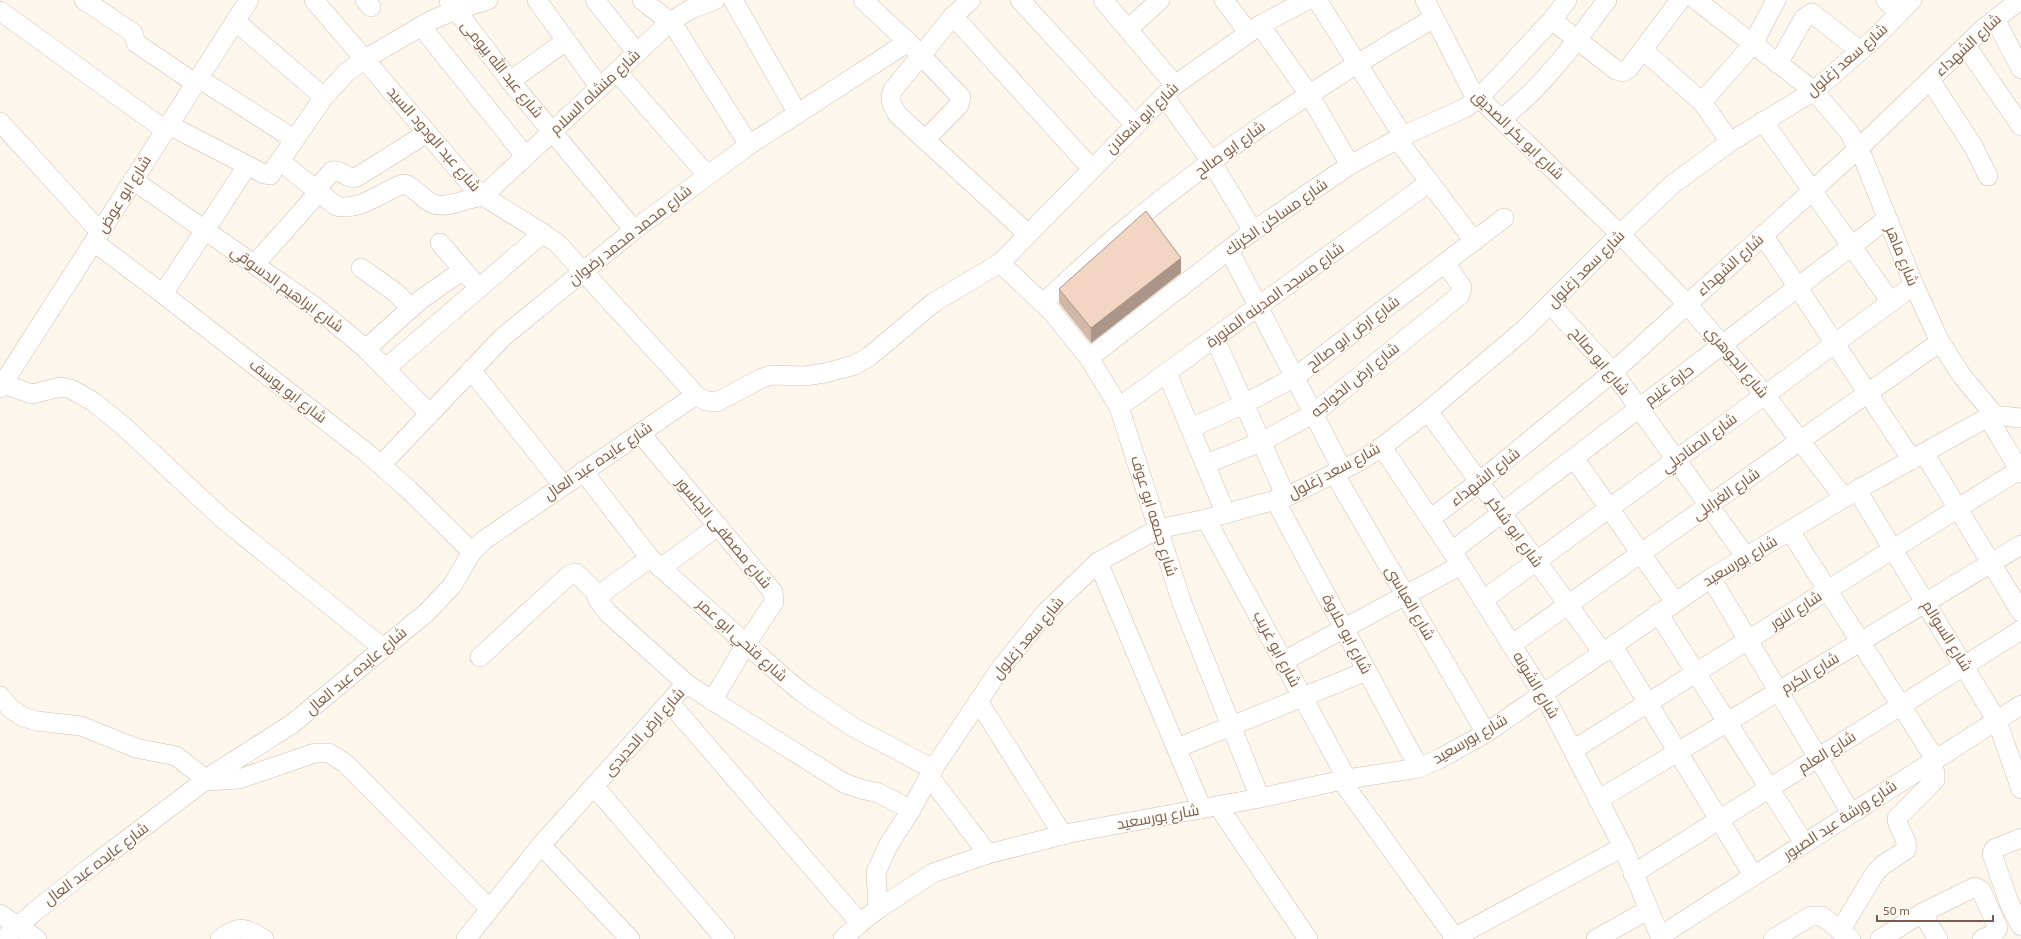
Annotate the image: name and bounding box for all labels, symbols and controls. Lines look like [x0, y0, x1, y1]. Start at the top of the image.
street label: شارع الشهداء [1931, 9, 2006, 82]
street label: شارع عبد الله بيومى [456, 16, 548, 123]
street label: شارع سعد زغلول [1802, 19, 1893, 102]
street label: شارع منشاه السلام [546, 45, 645, 140]
street label: شارع ابو شعلان [1101, 78, 1184, 159]
street label: شارع عبد الودود السيد [382, 82, 485, 197]
street label: شارع ابو بكر الصديق [1467, 86, 1568, 185]
street label: شارع ابو صالح [1191, 117, 1270, 182]
street label: شارع ابو عوض [92, 151, 157, 237]
street label: شارع مساكن الكرنك [1221, 174, 1332, 261]
street label: شارع محمد محمد رضوان [564, 180, 697, 290]
street label: شارع ماهر [1880, 222, 1923, 289]
street label: شارع سعد زغلول [1543, 226, 1630, 313]
street label: شارع الشهداء [1692, 230, 1768, 301]
street label: شارع مسجد المدينه المنورة [1202, 238, 1349, 353]
street label: شارع ابراهيم الدسوقي [225, 241, 348, 338]
street label: شارع ارض ابو صالح [1302, 291, 1404, 375]
street label: شارع الجوهري [1699, 322, 1773, 403]
street label: شارع ابو صالح [1565, 323, 1634, 400]
street label: شارع ارض الخواجه [1307, 338, 1404, 423]
street label: شارع ابو يوسف [244, 354, 331, 428]
street label: حارة غنيم [1640, 360, 1698, 410]
street label: شارع الصناديلي [1657, 409, 1742, 479]
street label: شارع عايده عبد العال [540, 417, 657, 506]
street label: شارع سعد زغلول [1284, 438, 1384, 505]
street label: شارع الشهداء [1446, 443, 1525, 511]
street label: شارع جمعه ابو عوف [1125, 453, 1182, 579]
street label: شارع الغرابلى [1688, 463, 1764, 526]
street label: شارع مصطفى الجاسور [670, 473, 776, 593]
street label: شارع ابو شاكر [1481, 492, 1548, 572]
street label: شارع بورسعيد [1699, 531, 1781, 592]
street label: شارع العباسى [1380, 562, 1439, 645]
street label: شارع النور [1765, 586, 1826, 635]
street label: شارع ابو حلاوة [1317, 591, 1376, 678]
street label: شارع فتحي ابو عمر [690, 593, 791, 687]
street label: شارع سعد زغلول [988, 593, 1069, 684]
street label: شارع السوالم [1916, 597, 1977, 676]
street label: شارع ابو غريب [1248, 608, 1305, 691]
street label: شارع عايده عبد العال [301, 623, 412, 720]
street label: شارع الشونه [1507, 648, 1564, 723]
street label: شارع الكرم [1777, 648, 1843, 699]
street label: شارع ارض الحديدى [599, 684, 690, 781]
street label: شارع بورسعيد [1429, 709, 1512, 769]
street label: شارع العلم [1794, 726, 1860, 778]
street label: شارع ورشة عبد الصبور [1779, 776, 1901, 866]
street label: شارع بورسعيد [1115, 800, 1201, 835]
street label: شارع عايده عبد العال [39, 818, 153, 911]
scale bar [1877, 897, 1993, 923]
text: 50 m [1883, 903, 1910, 917]

